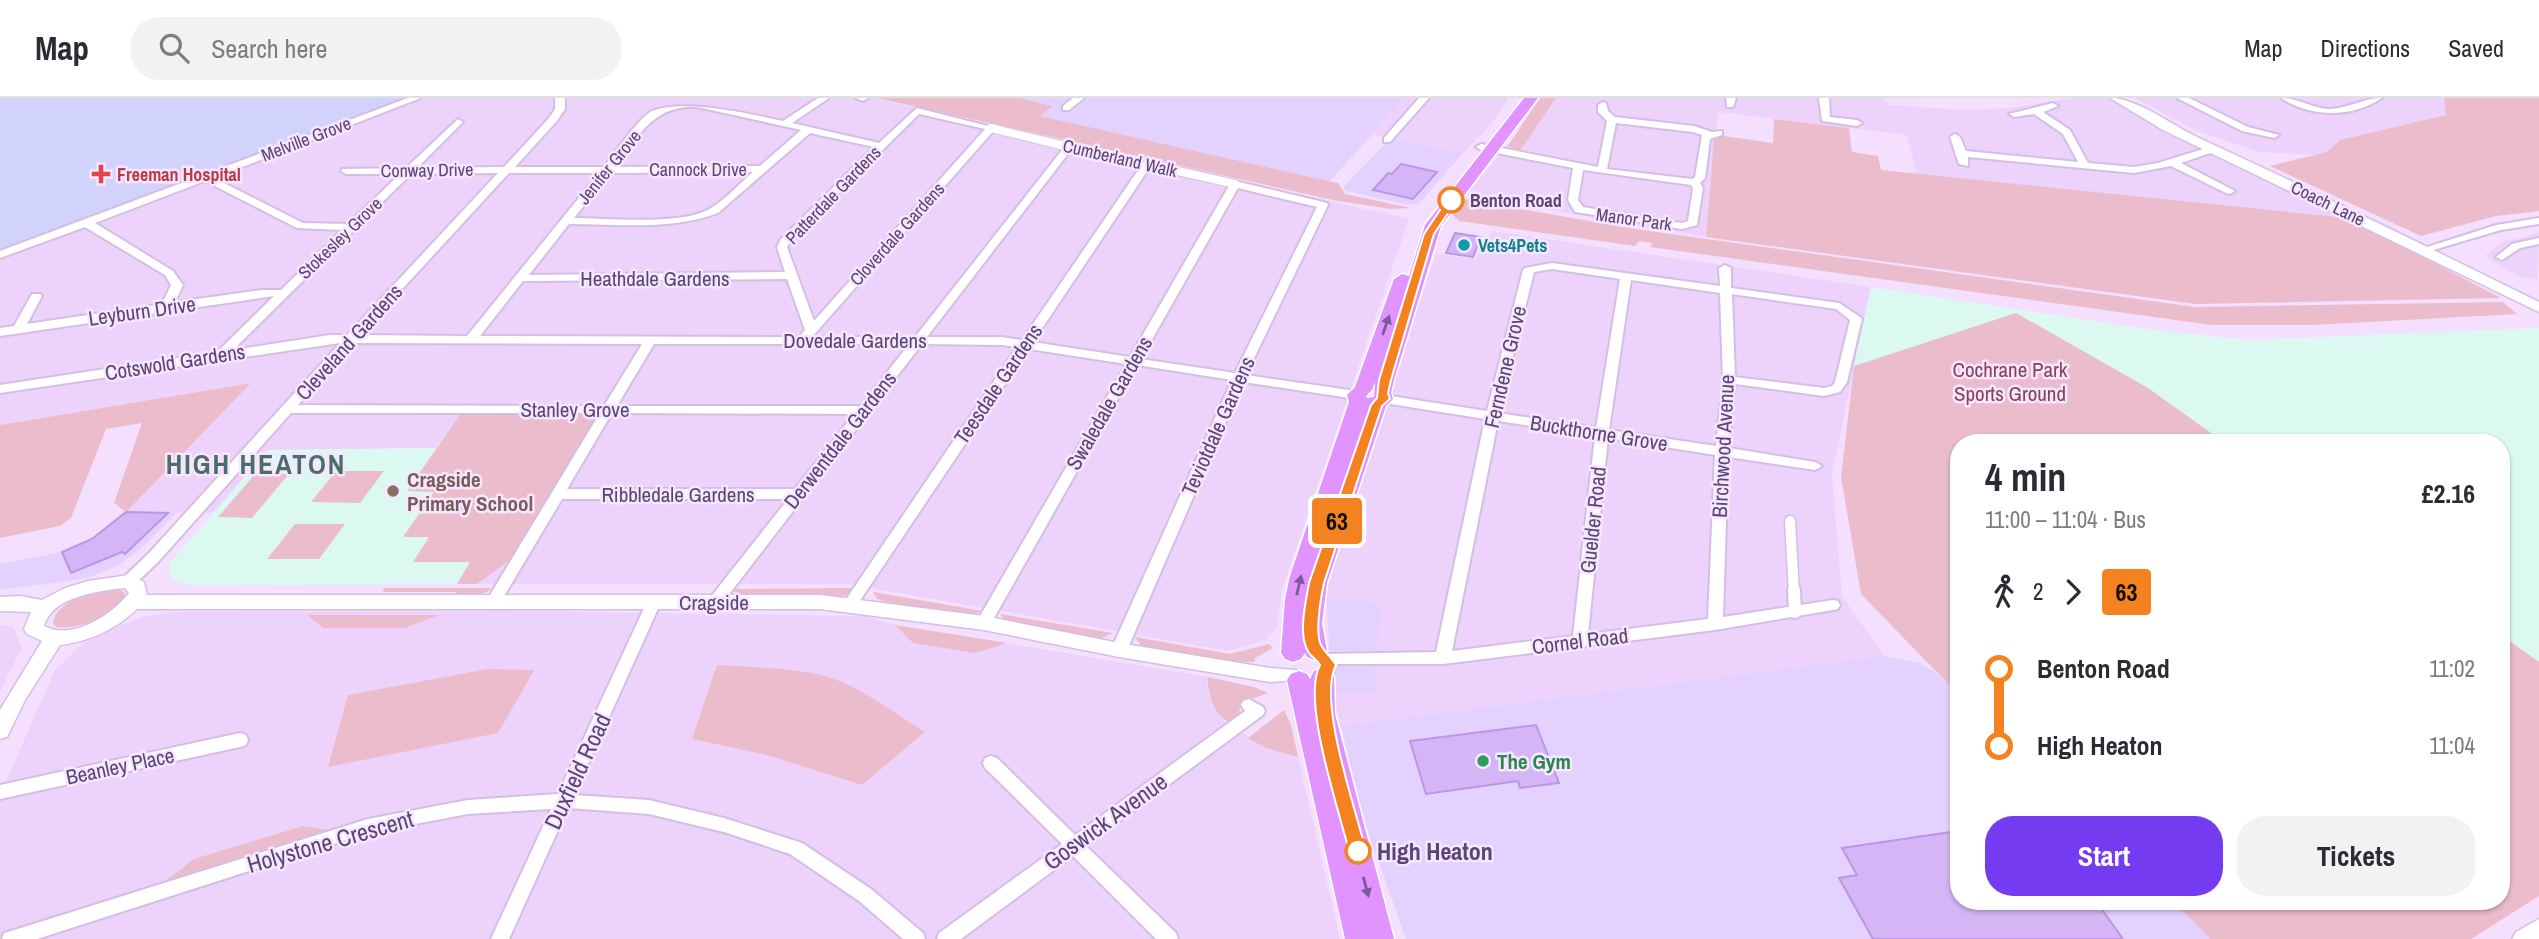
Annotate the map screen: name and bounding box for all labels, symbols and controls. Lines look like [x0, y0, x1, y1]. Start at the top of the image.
search box [131, 17, 621, 80]
text: Map [35, 26, 89, 70]
icon: search [155, 29, 193, 67]
text: Search here [211, 31, 327, 66]
text: Map [2244, 32, 2282, 64]
text: Directions [2320, 32, 2410, 64]
text: Saved [2448, 32, 2504, 64]
street label: Melville Grove [257, 110, 355, 168]
street label: Jenifer Grove [571, 124, 647, 210]
street label: Cumberland Walk [1060, 133, 1180, 183]
street label: Patterdale Gardens [780, 140, 886, 250]
street label: Conway Drive [380, 157, 474, 183]
street label: Cannock Drive [649, 157, 747, 182]
place label: Freeman Hospital [117, 162, 241, 187]
marker: Freeman Hospital [91, 164, 111, 184]
street label: Coach Lane [2287, 174, 2369, 232]
street label: Cloverdale Gardens [844, 177, 950, 291]
marker: Benton Road [1438, 187, 1464, 213]
place label: Benton Road [1470, 188, 1562, 213]
street label: Stokesley Grove [292, 191, 388, 285]
street label: Manor Park [1594, 201, 1674, 237]
place label: Vets4Pets [1478, 233, 1547, 258]
marker: Vets4Pets [1456, 237, 1472, 253]
street label: Heathdale Gardens [580, 264, 730, 293]
street label: Cleveland Gardens [289, 278, 409, 406]
street label: Leyburn Drive [86, 289, 198, 333]
street label: Ferndene Grove [1477, 303, 1533, 431]
one-way arrow [1381, 315, 1392, 336]
street label: Teesdale Gardens [947, 318, 1049, 450]
street label: Dovedale Gardens [783, 326, 927, 355]
street label: Swaledale Gardens [1059, 331, 1159, 475]
street label: Cotswold Gardens [103, 337, 247, 387]
street label: Teviotdale Gardens [1174, 352, 1262, 500]
park label: Cochrane Park Sports Ground [1953, 355, 2068, 408]
street label: Derwentdale Gardens [777, 365, 903, 515]
street label: Birchwood Avenue [1705, 374, 1741, 518]
street label: Stanley Grove [520, 395, 630, 424]
street label: Buckthorne Grove [1528, 408, 1670, 458]
district label: HIGH HEATON [166, 445, 346, 483]
text: 4 min [1985, 452, 2066, 503]
place label: Cragside Primary School [407, 465, 533, 518]
street label: Guelder Road [1573, 465, 1613, 575]
text: £2.16 [2422, 476, 2475, 511]
street label: Ribbledale Gardens [601, 480, 755, 509]
marker: Cragside Primary School [385, 483, 401, 499]
line badge: 63 [1306, 498, 1368, 544]
text: 11:00 – 11:04 · Bus [1985, 504, 2146, 535]
text: 63 [1326, 505, 1348, 537]
icon: walk [1985, 573, 2023, 611]
icon: forward [2054, 573, 2092, 611]
one-way arrow [1294, 574, 1305, 596]
text: 2 [2033, 576, 2044, 607]
text: 63 [2116, 576, 2137, 608]
street label: Cragside [679, 588, 749, 617]
street label: Cornel Road [1530, 621, 1630, 661]
text: Benton Road [2037, 651, 2170, 686]
text: 11:02 [2429, 653, 2475, 684]
street label: Duxfield Road [536, 708, 618, 834]
text: High Heaton [2037, 728, 2163, 763]
text: 11:04 [2429, 730, 2475, 761]
street label: Beanley Place [63, 740, 177, 792]
place label: The Gym [1497, 747, 1571, 776]
marker: The Gym [1475, 753, 1491, 769]
street label: Goswick Avenue [1036, 765, 1174, 877]
street label: Holystone Crescent [243, 802, 417, 880]
button: Start [1985, 816, 2223, 896]
button: Tickets [2237, 816, 2475, 896]
place label: High Heaton [1377, 835, 1493, 867]
marker: High Heaton [1345, 838, 1371, 864]
one-way arrow [1362, 877, 1372, 898]

